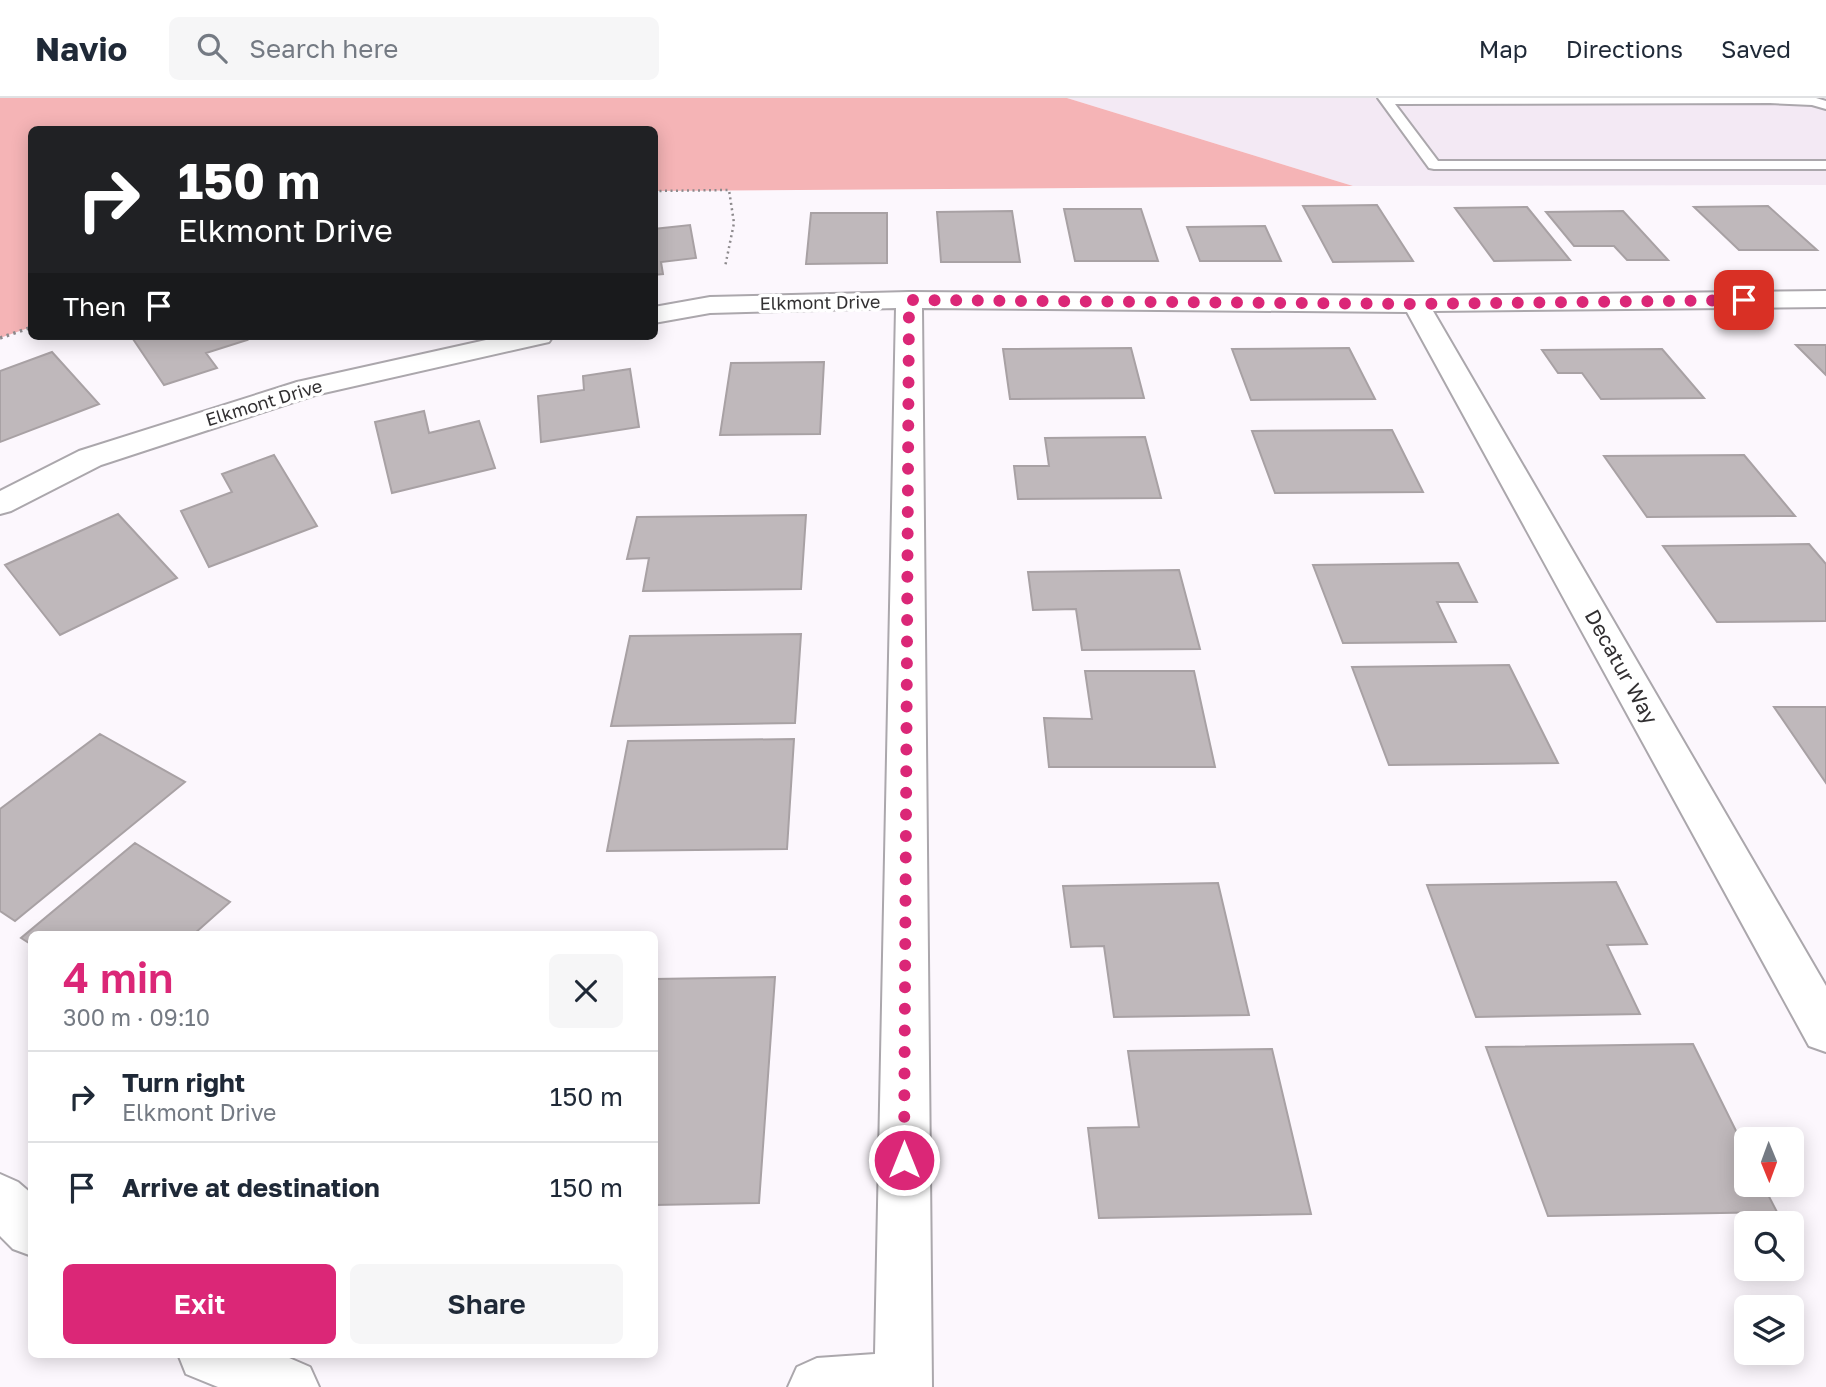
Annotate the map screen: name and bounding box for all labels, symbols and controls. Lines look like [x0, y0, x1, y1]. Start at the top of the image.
search box [169, 17, 659, 80]
text: Navio [35, 29, 127, 68]
icon: search [193, 29, 231, 67]
text: Search here [249, 33, 398, 64]
text: Map [1479, 34, 1528, 63]
text: Directions [1566, 34, 1683, 63]
text: Saved [1721, 34, 1791, 63]
text: 150 m [178, 151, 320, 210]
icon: right [63, 154, 154, 245]
text: Elkmont Drive [178, 211, 393, 249]
pin [1714, 270, 1774, 330]
icon: arrive [1725, 281, 1763, 319]
icon: arrive [140, 287, 178, 325]
street label: Elkmont Drive [759, 290, 881, 314]
text: Then [63, 291, 126, 322]
street label: Elkmont Drive [203, 374, 325, 430]
street label: Decatur Way [1580, 605, 1664, 729]
text: 4 min [63, 952, 173, 1002]
button: close [549, 954, 623, 1028]
text: 300 m · 09:10 [63, 1003, 210, 1031]
text: Turn right [122, 1067, 245, 1098]
icon: right [63, 1078, 101, 1116]
text: 150 m [550, 1081, 623, 1112]
text: Elkmont Drive [122, 1098, 276, 1126]
position arrow [867, 1123, 941, 1197]
north arrow [1734, 1127, 1804, 1197]
map controls [1734, 1127, 1804, 1365]
icon: arrive [63, 1169, 101, 1207]
text: Arrive at destination [122, 1172, 380, 1203]
text: 150 m [550, 1172, 623, 1203]
button: search [1734, 1211, 1804, 1281]
button: Exit [63, 1264, 336, 1344]
button: Share [350, 1264, 623, 1344]
button: layers [1734, 1295, 1804, 1365]

